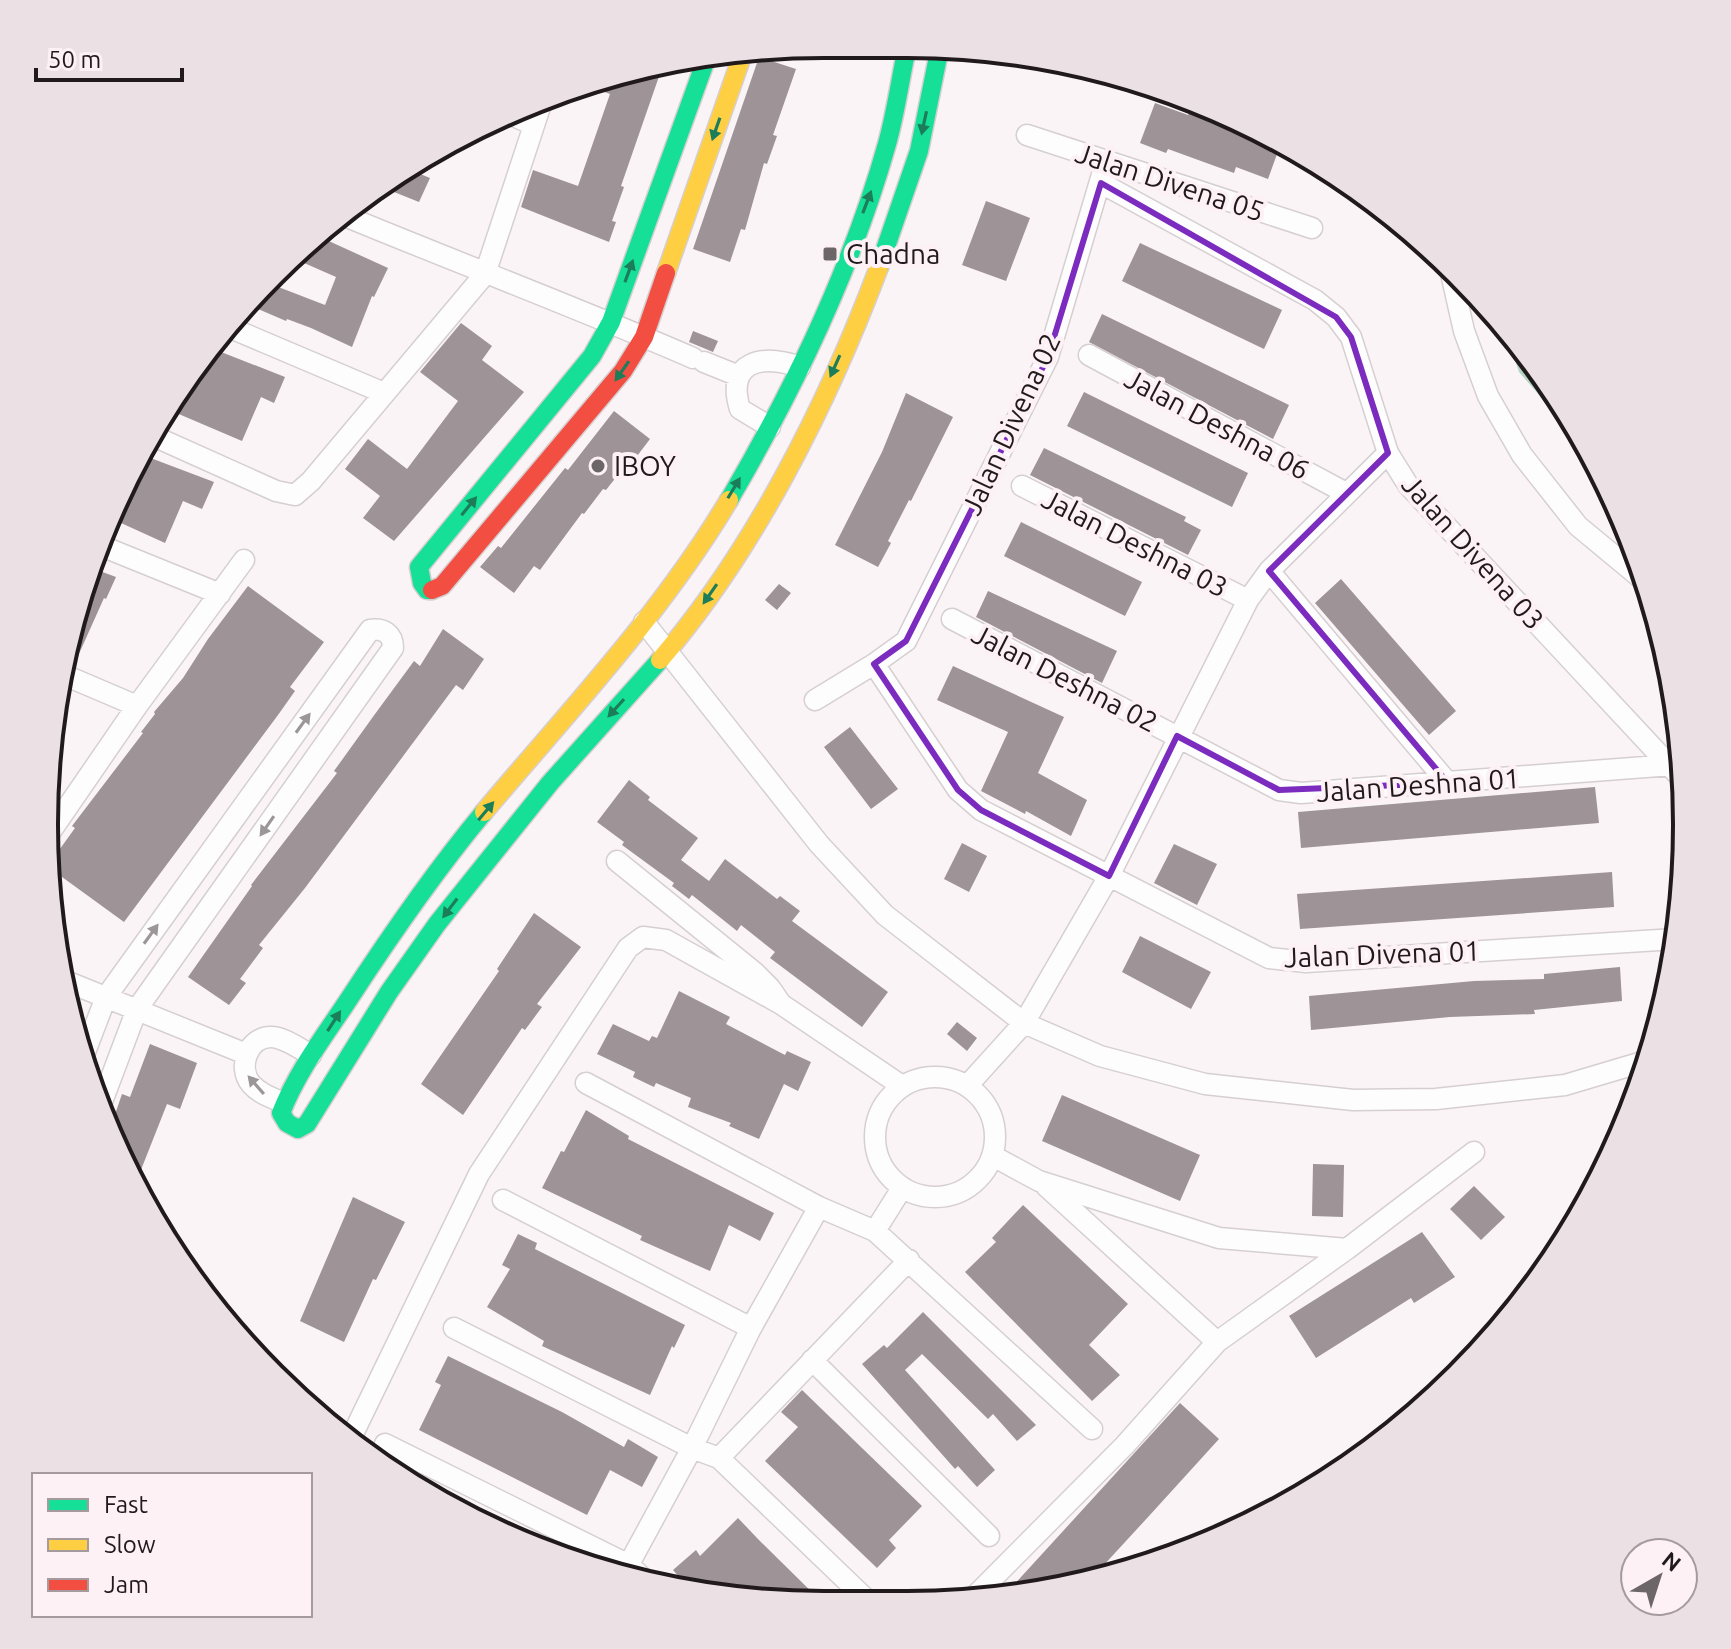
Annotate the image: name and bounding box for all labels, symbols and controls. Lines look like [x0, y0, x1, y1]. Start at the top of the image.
scale bar [36, 32, 182, 82]
text: 50 m [48, 46, 101, 73]
one-way arrow [917, 111, 930, 136]
one-way arrow [710, 118, 722, 142]
street label: Jalan Divena 05 [1072, 136, 1268, 227]
one-way arrow [861, 190, 874, 214]
place label: Chadna [846, 238, 940, 269]
marker: Chadna [821, 245, 839, 263]
one-way arrow [624, 258, 636, 282]
street label: Jalan Divena 02 [955, 328, 1066, 519]
one-way arrow [828, 355, 842, 378]
one-way arrow [615, 360, 630, 381]
street label: Jalan Deshna 06 [1120, 362, 1315, 485]
place label: IBOY [614, 450, 676, 481]
marker: IBOY [589, 457, 607, 475]
street label: Jalan Divena 03 [1396, 468, 1551, 635]
one-way arrow [727, 477, 741, 499]
street label: Jalan Deshna 03 [1037, 482, 1233, 603]
one-way arrow [460, 497, 477, 517]
one-way arrow [703, 584, 718, 605]
street label: Jalan Deshna 02 [967, 617, 1163, 738]
one-way arrow [607, 699, 625, 718]
one-way arrow [295, 712, 311, 734]
street label: Jalan Deshna 01 [1315, 762, 1521, 807]
one-way arrow [477, 801, 494, 821]
one-way arrow [259, 815, 275, 837]
one-way arrow [442, 898, 458, 918]
one-way arrow [143, 923, 159, 945]
street label: Jalan Divena 01 [1283, 935, 1481, 972]
one-way arrow [326, 1010, 340, 1032]
one-way arrow [247, 1075, 265, 1095]
legend [32, 1473, 312, 1617]
text: Fast [104, 1491, 148, 1518]
text: Slow [104, 1531, 156, 1558]
north arrow [1619, 1537, 1699, 1617]
text: N [1658, 1546, 1686, 1576]
text: Jam [104, 1571, 149, 1598]

